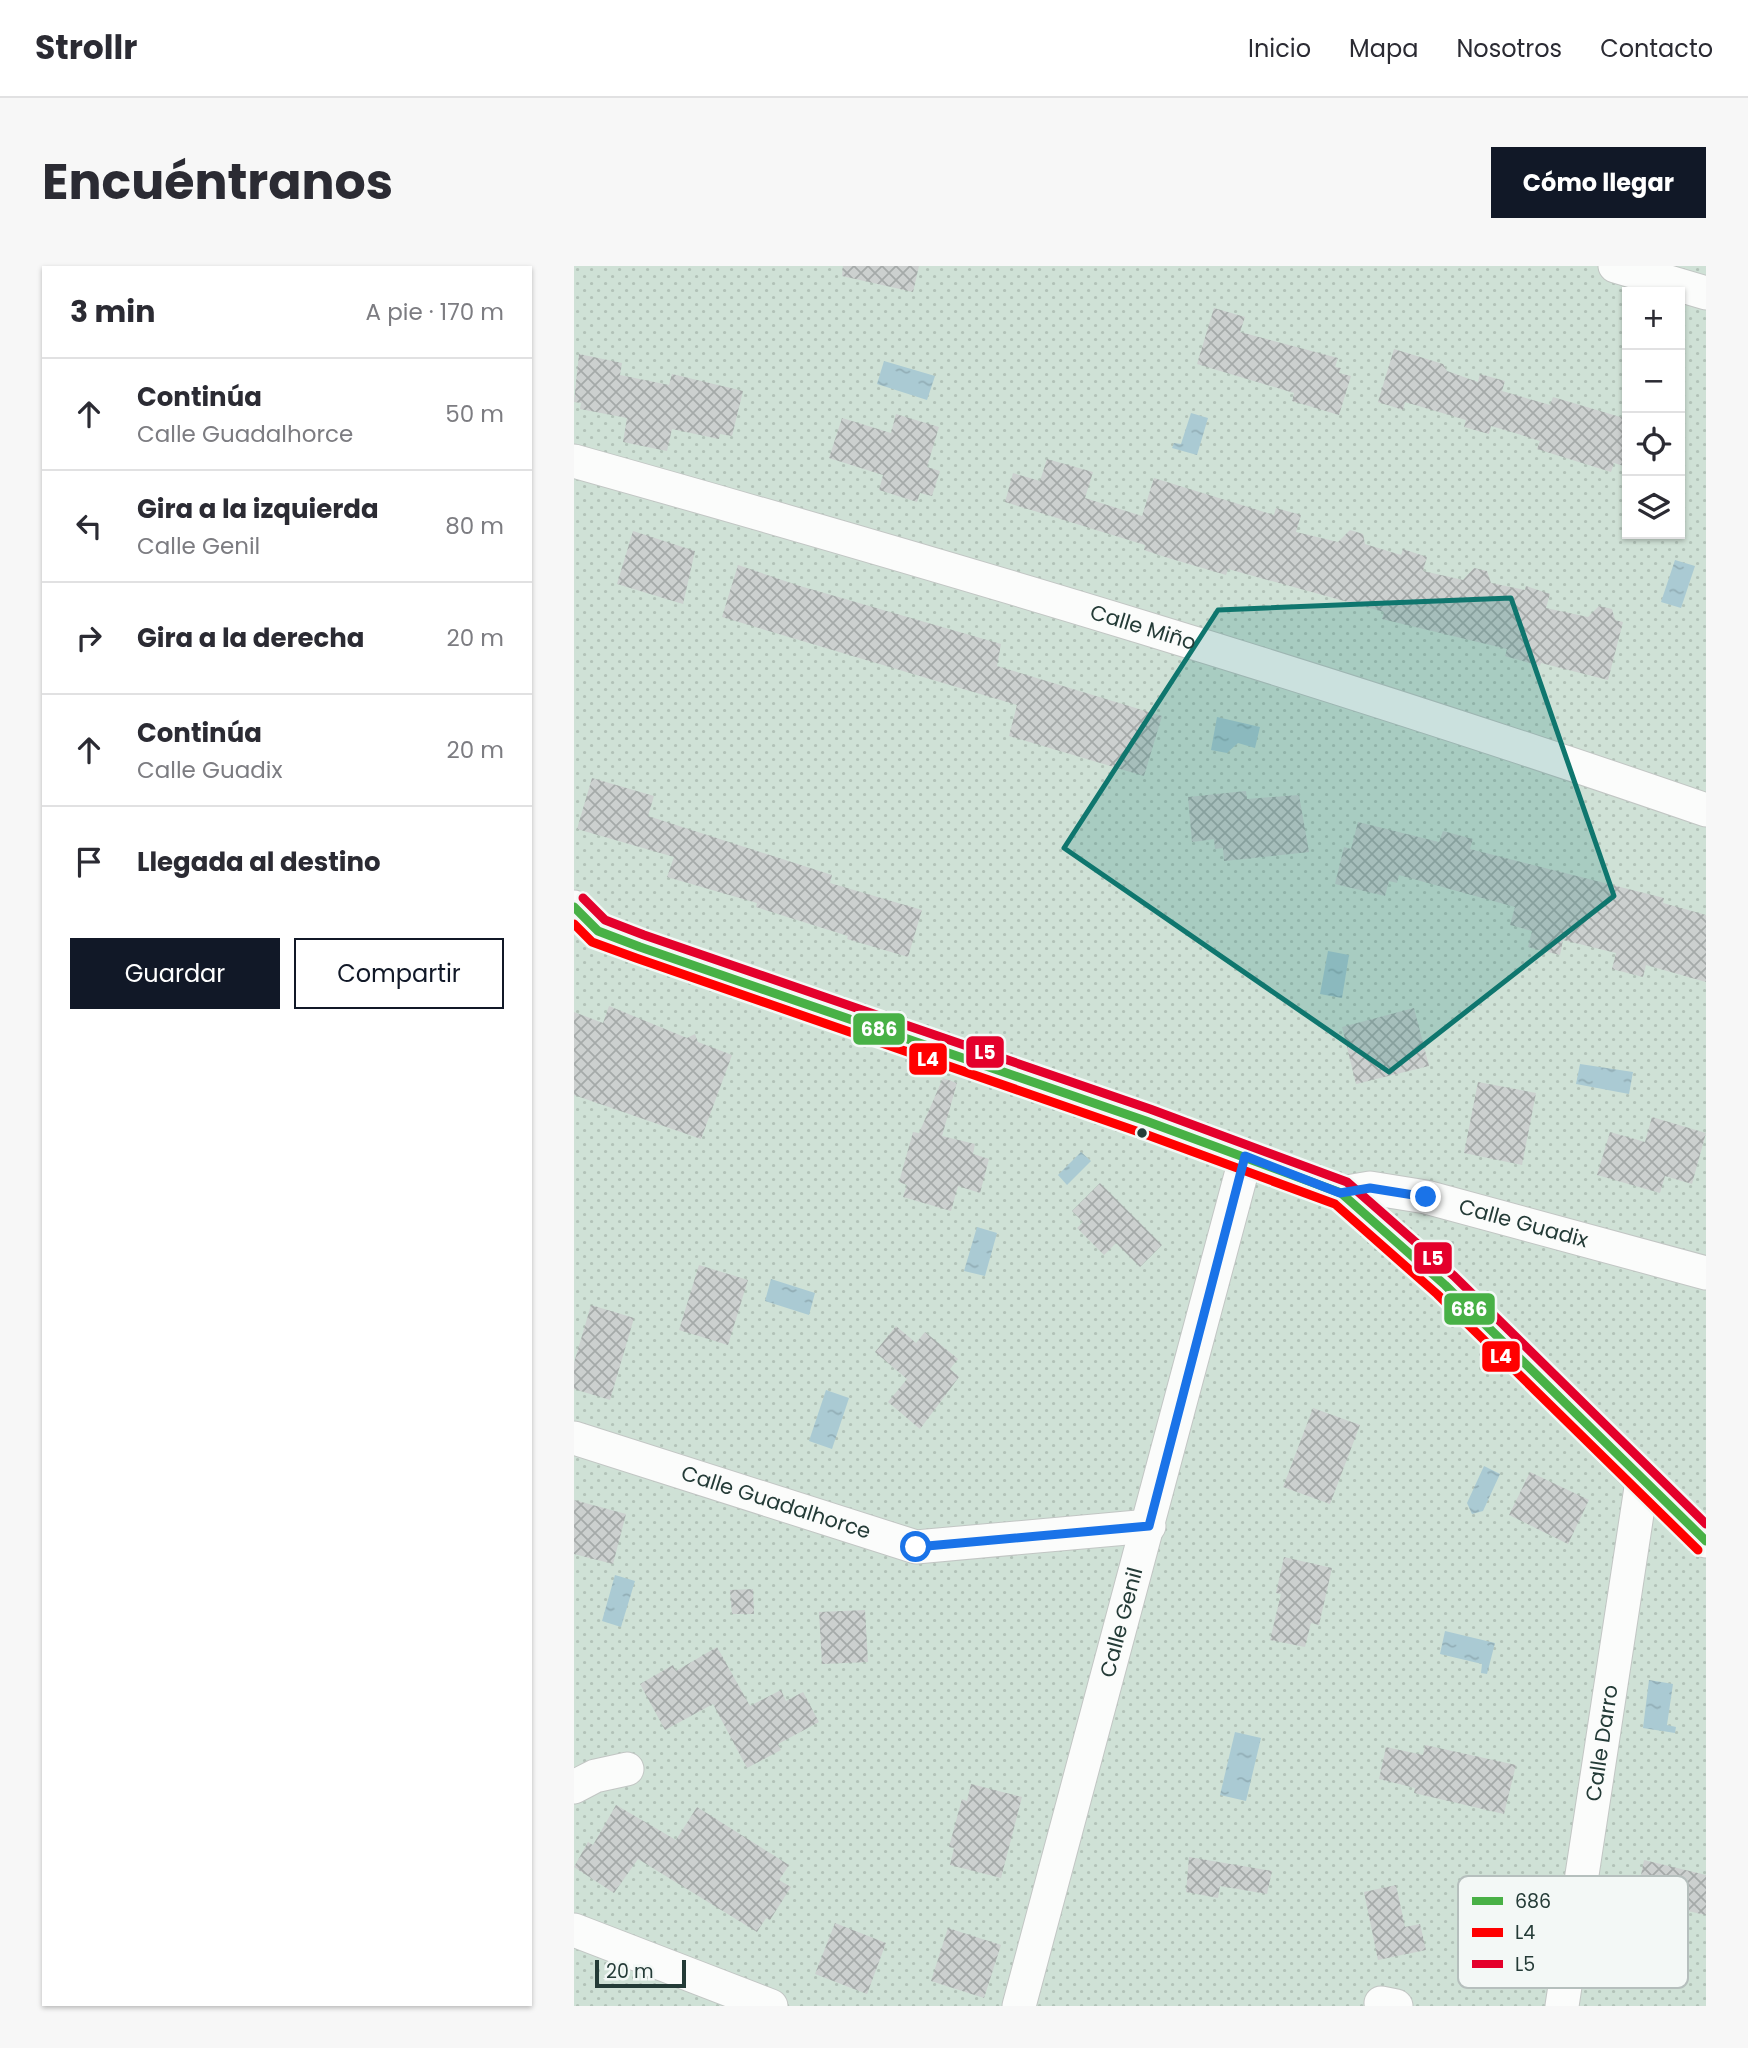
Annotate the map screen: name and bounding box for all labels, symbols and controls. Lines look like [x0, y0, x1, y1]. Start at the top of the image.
text: Strollr [35, 24, 137, 71]
text: Inicio [1248, 32, 1311, 65]
text: Mapa [1349, 32, 1418, 65]
text: Nosotros [1456, 32, 1562, 65]
text: Contacto [1600, 32, 1713, 65]
button: Cómo llegar [1491, 147, 1706, 218]
text: Encuéntranos [42, 148, 393, 216]
map controls [1622, 287, 1685, 539]
button: + [1622, 287, 1685, 350]
text: 3 min [70, 290, 155, 333]
text: A pie · 170 m [366, 296, 504, 328]
button: − [1622, 350, 1685, 413]
text: Continúa [137, 379, 262, 415]
icon: ahead [70, 395, 108, 433]
text: 50 m [445, 398, 504, 430]
button: locate [1622, 413, 1685, 476]
text: Calle Guadalhorce [137, 418, 353, 450]
button: layers [1622, 476, 1685, 539]
text: Gira a la izquierda [137, 491, 379, 527]
icon: left [70, 507, 108, 545]
text: 80 m [445, 510, 504, 542]
text: Calle Genil [137, 530, 260, 562]
street label: Calle Miño [1087, 597, 1200, 657]
icon: right [70, 619, 108, 657]
text: Gira a la derecha [137, 620, 365, 656]
text: 20 m [446, 622, 504, 654]
text: Continúa [137, 715, 262, 751]
icon: ahead [70, 731, 108, 769]
text: 20 m [446, 734, 504, 766]
text: Calle Guadix [137, 754, 282, 786]
icon: arrive [70, 843, 108, 881]
text: Llegada al destino [137, 844, 381, 880]
button: Guardar [70, 938, 280, 1009]
button: Compartir [294, 938, 504, 1009]
line badge: 686 [852, 1012, 906, 1046]
text: 686 [861, 1016, 897, 1043]
line badge: L5 [965, 1035, 1005, 1069]
text: L5 [974, 1039, 996, 1066]
line badge: L4 [908, 1042, 948, 1076]
text: L4 [917, 1046, 939, 1073]
unlabelled marker [1135, 1126, 1149, 1140]
route end [1410, 1181, 1441, 1212]
street label: Calle Guadix [1456, 1192, 1591, 1254]
line badge: L5 [1413, 1241, 1453, 1275]
text: L5 [1422, 1245, 1444, 1272]
line badge: 686 [1443, 1292, 1496, 1326]
text: 686 [1451, 1296, 1487, 1323]
line badge: L4 [1481, 1340, 1521, 1373]
text: L4 [1490, 1343, 1512, 1370]
street label: Calle Guadalhorce [678, 1458, 875, 1546]
route start [900, 1531, 931, 1562]
street label: Calle Genil [1092, 1564, 1149, 1680]
street label: Calle Darro [1578, 1683, 1625, 1803]
legend [1458, 1876, 1688, 1988]
text: 686 [1515, 1888, 1551, 1915]
text: L4 [1515, 1919, 1535, 1946]
text: L5 [1515, 1951, 1535, 1978]
scale bar [595, 1957, 686, 1989]
text: 20 m [606, 1958, 654, 1985]

